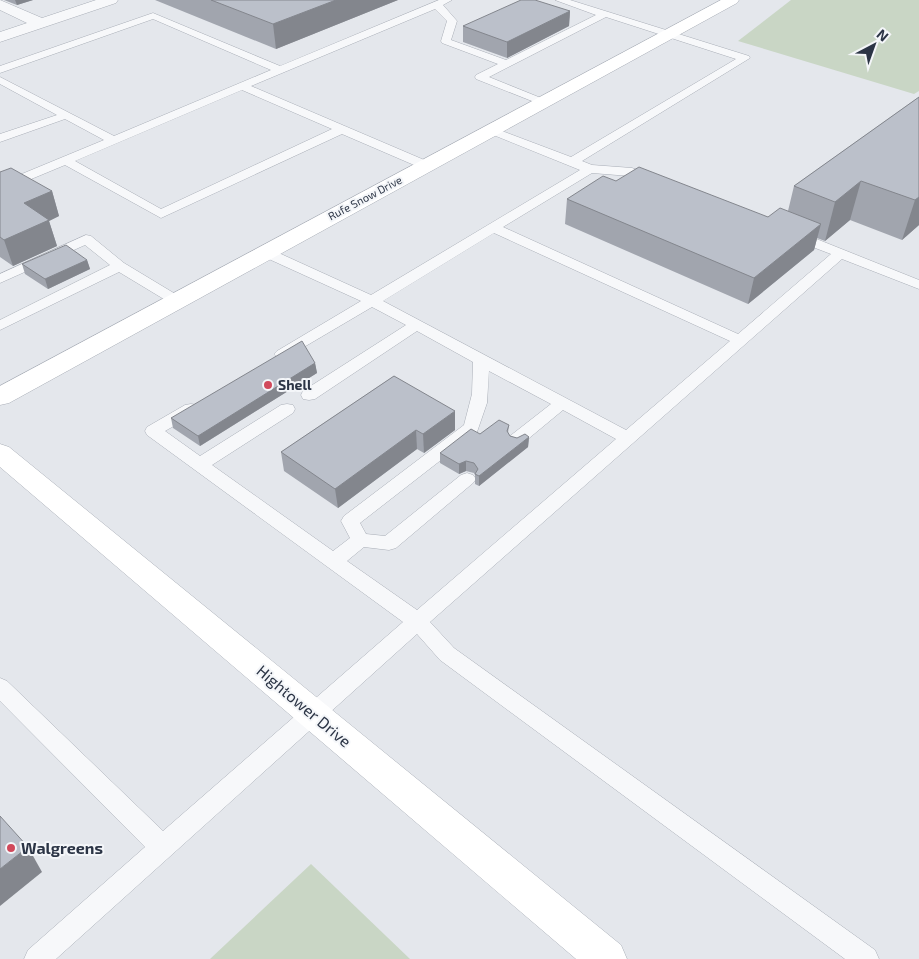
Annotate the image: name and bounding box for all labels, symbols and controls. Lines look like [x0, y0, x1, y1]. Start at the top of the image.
north arrow [849, 20, 899, 70]
text: N [873, 25, 892, 45]
street label: Rufe Snow Drive [326, 173, 404, 222]
place label: Shell [278, 376, 312, 393]
marker: Shell [262, 379, 274, 391]
street label: Hightower Drive [253, 661, 355, 751]
place label: Walgreens [21, 838, 103, 857]
marker: Walgreens [5, 842, 17, 854]

